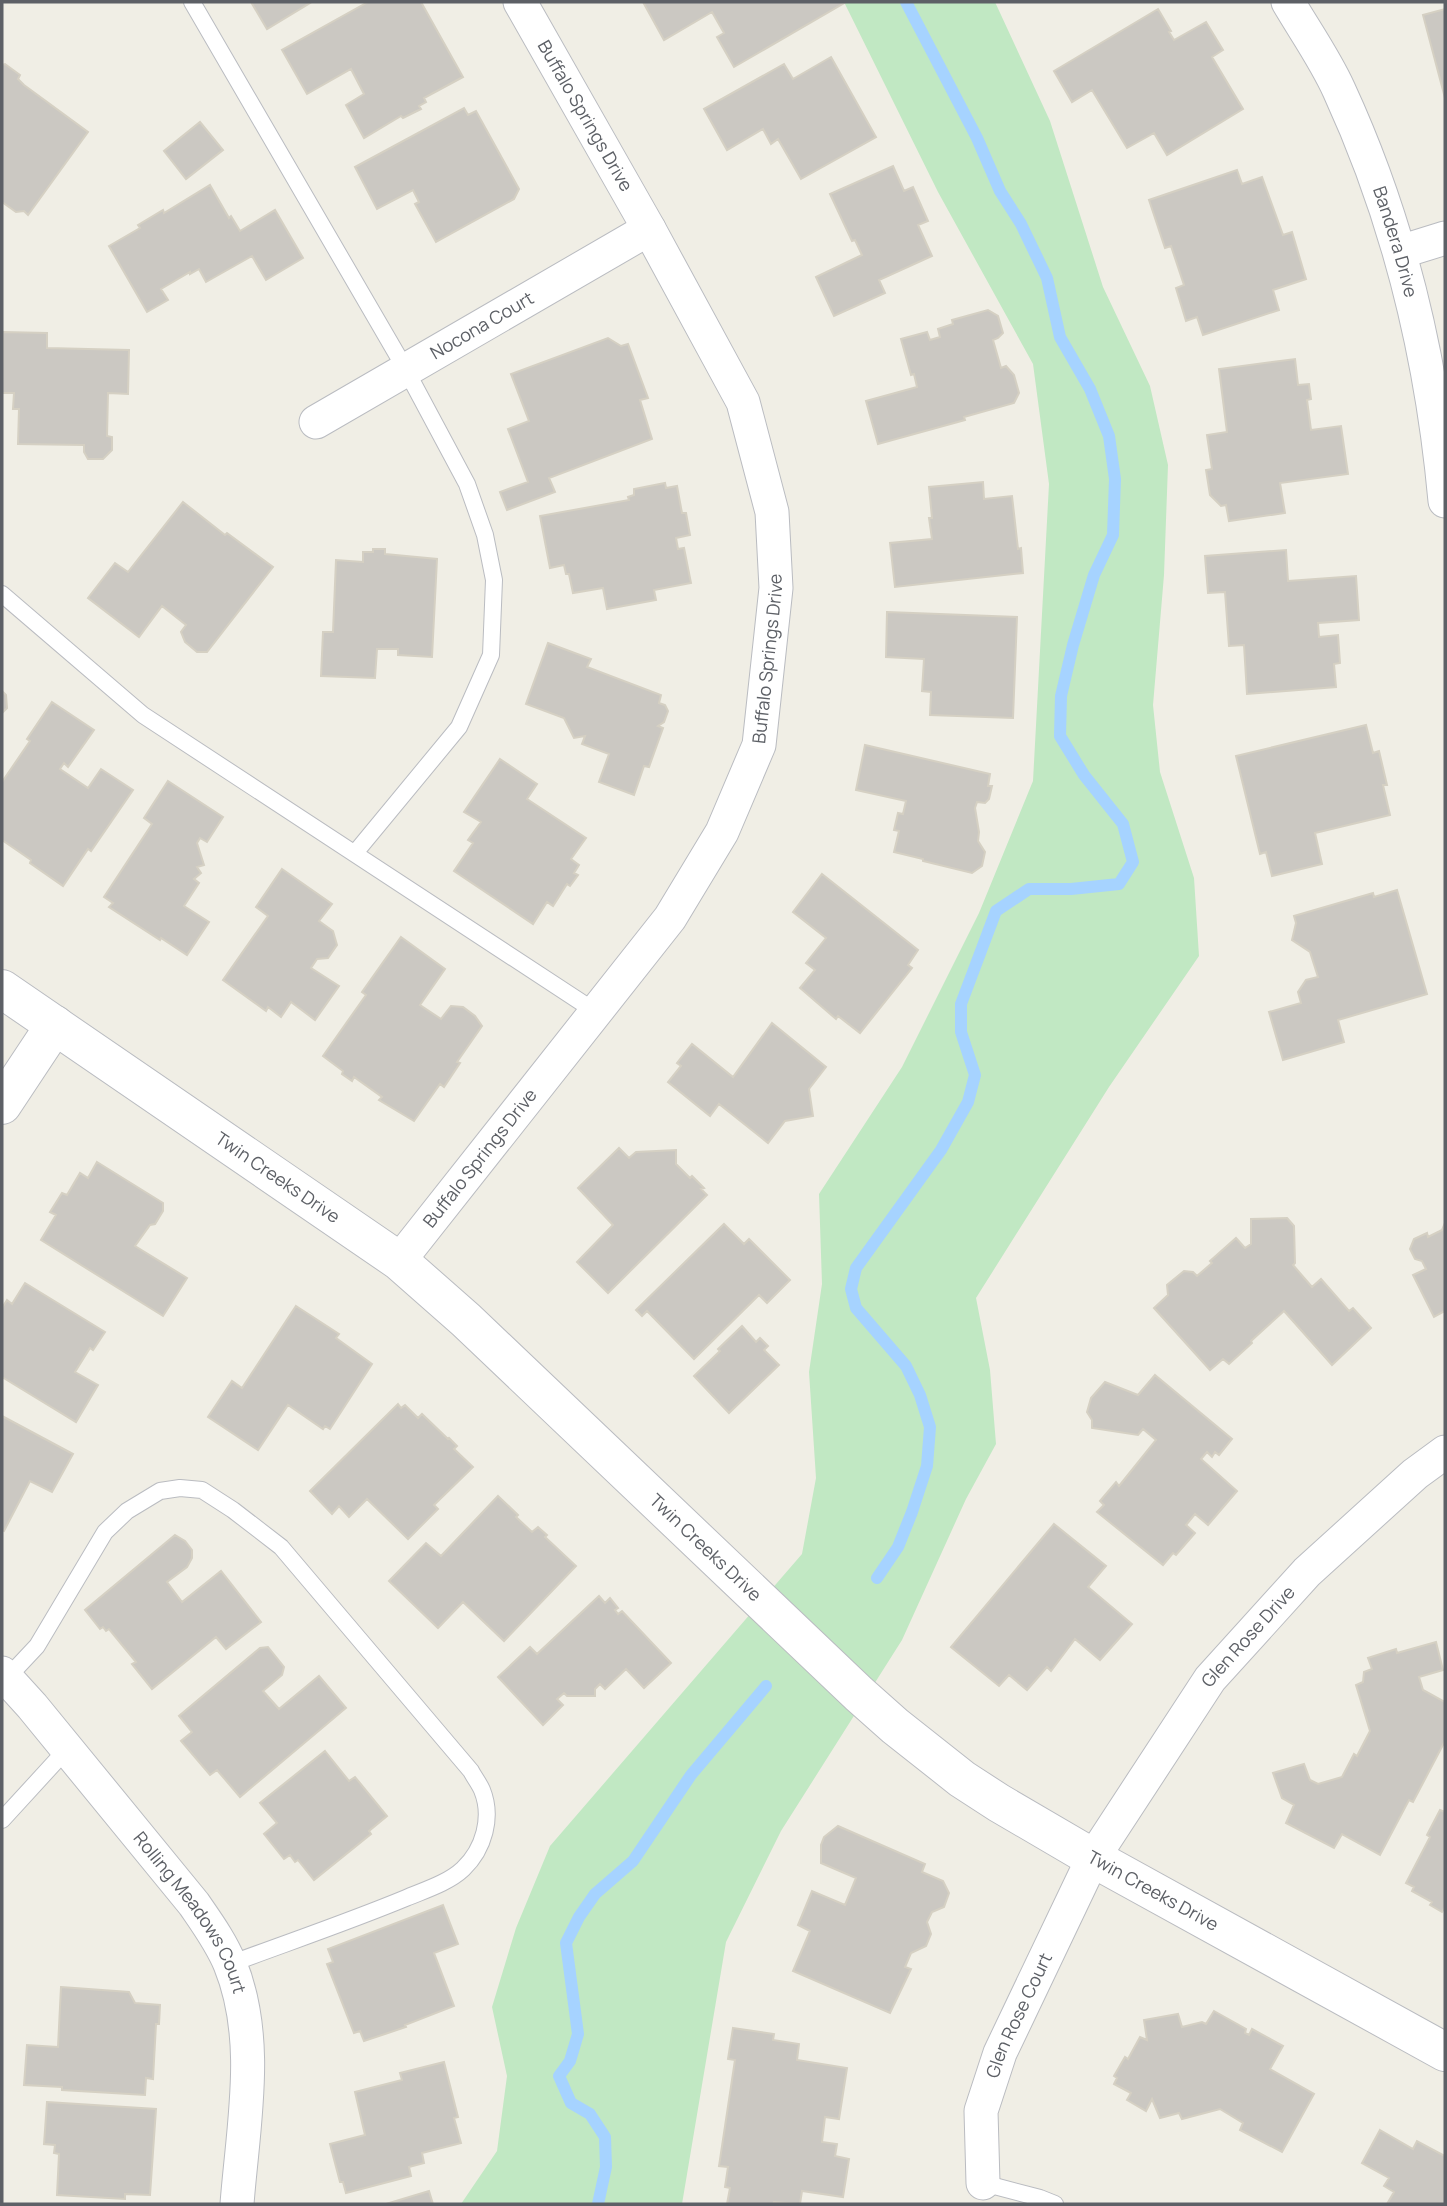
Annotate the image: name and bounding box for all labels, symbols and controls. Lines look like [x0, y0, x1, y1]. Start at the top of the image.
street label: Buffalo Springs Drive [533, 36, 639, 195]
street label: Bandera Drive [1368, 183, 1424, 300]
street label: Nocona Court [426, 285, 538, 364]
street label: Buffalo Springs Drive [746, 573, 787, 745]
street label: Buffalo Springs Drive [417, 1083, 542, 1232]
street label: Twin Creeks Drive [211, 1126, 345, 1228]
street label: Twin Creeks Drive [645, 1488, 767, 1606]
street label: Glen Rose Drive [1195, 1580, 1300, 1691]
street label: Rolling Meadows Court [129, 1826, 252, 1996]
street label: Twin Creeks Drive [1084, 1844, 1223, 1936]
street label: Glen Rose Court [980, 1949, 1057, 2081]

